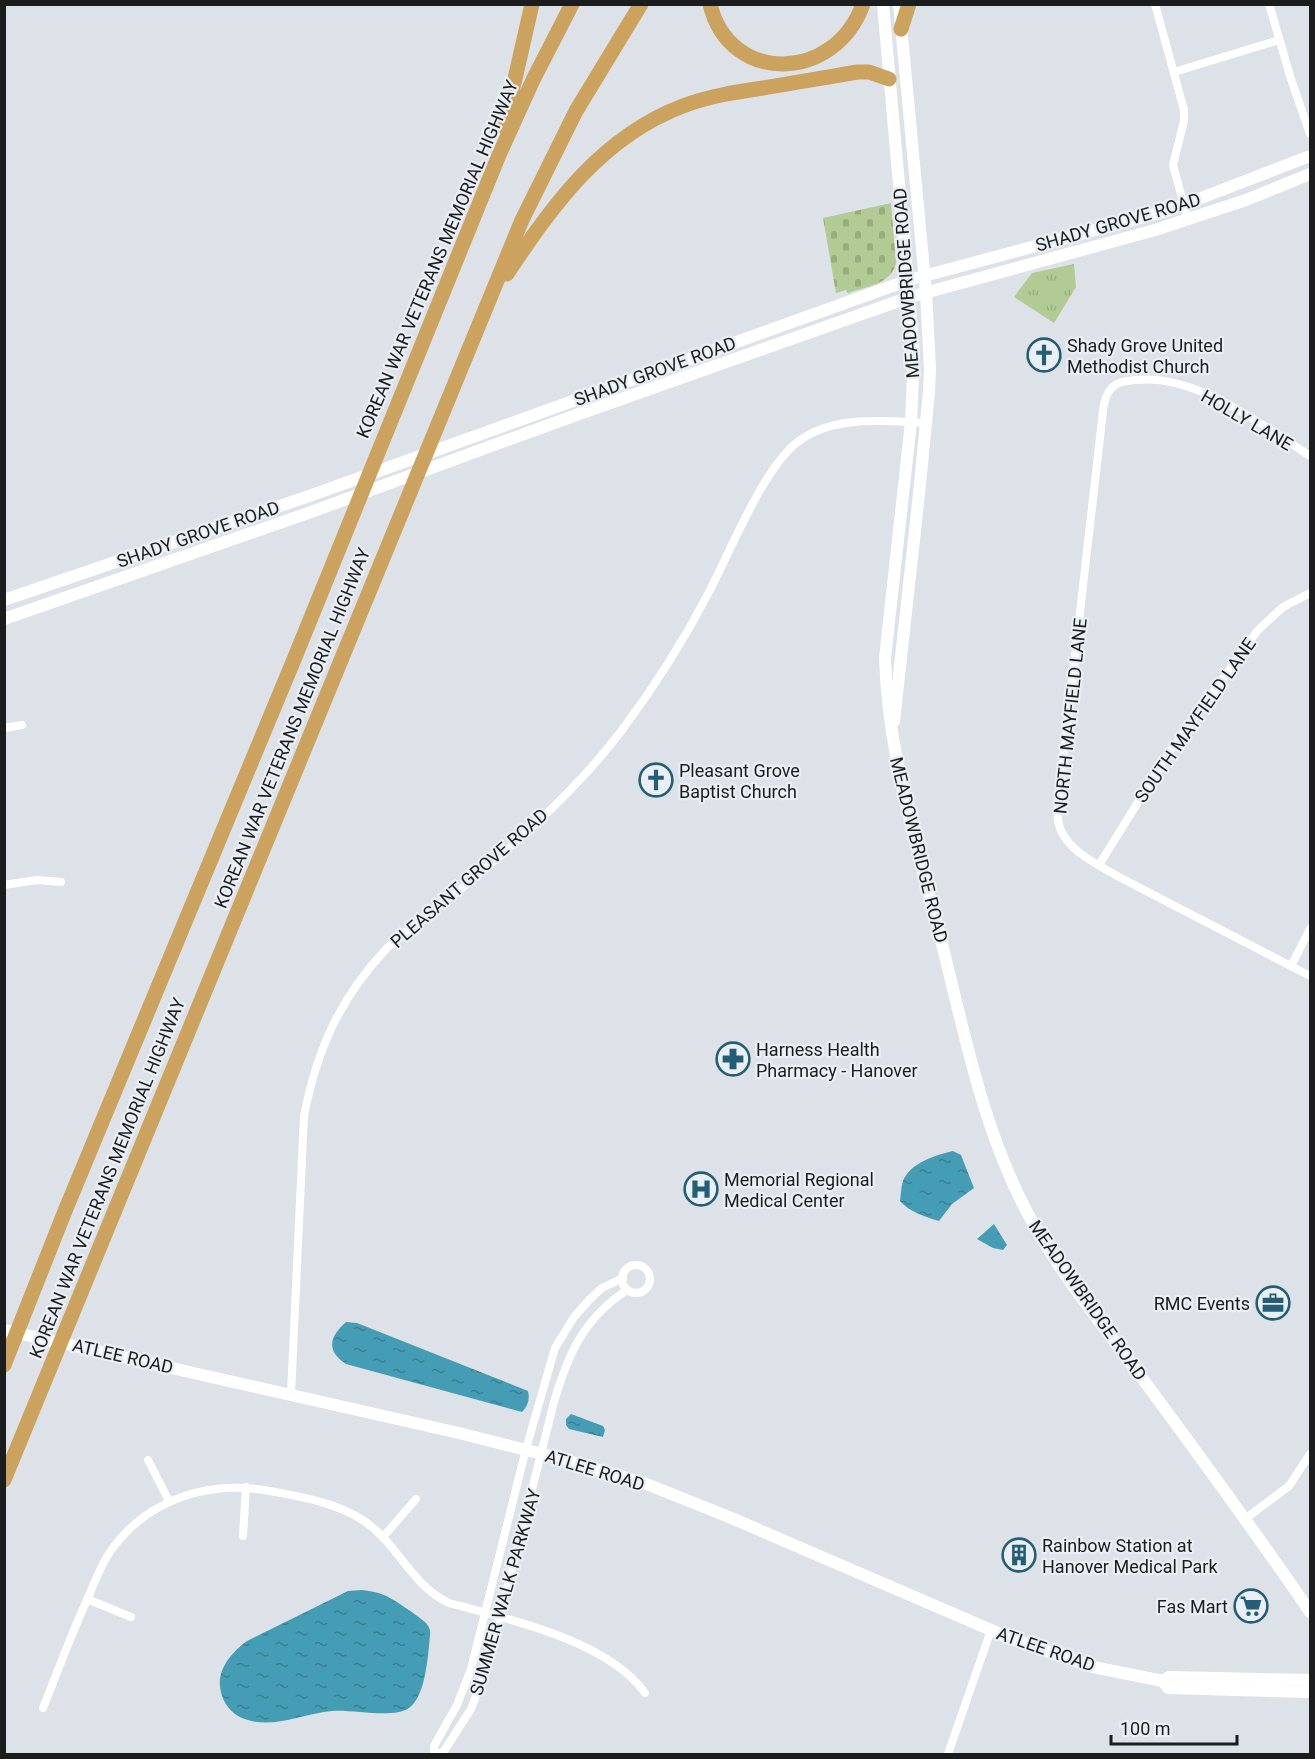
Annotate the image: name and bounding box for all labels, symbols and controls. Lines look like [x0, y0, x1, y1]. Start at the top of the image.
street label: KOREAN WAR VETERANS MEMORIAL HIGHWAY [352, 77, 522, 441]
street label: MEADOWBRIDGE ROAD [889, 187, 923, 379]
street label: SHADY GROVE ROAD [1033, 188, 1203, 256]
street label: SHADY GROVE ROAD [571, 332, 739, 410]
place label: Shady Grove United Methodist Church [1067, 335, 1223, 377]
church icon: Shady Grove United Methodist Church [1026, 337, 1062, 373]
street label: HOLLY LANE [1197, 385, 1297, 455]
street label: SHADY GROVE ROAD [114, 496, 282, 572]
street label: KOREAN WAR VETERANS MEMORIAL HIGHWAY [210, 545, 374, 911]
street label: NORTH MAYFIELD LANE [1049, 617, 1091, 815]
street label: SOUTH MAYFIELD LANE [1130, 634, 1260, 806]
street label: MEADOWBRIDGE ROAD [886, 755, 952, 945]
place label: Pleasant Grove Baptist Church [679, 760, 800, 802]
church icon: Pleasant Grove Baptist Church [638, 762, 674, 798]
street label: PLEASANT GROVE ROAD [386, 804, 552, 952]
street label: KOREAN WAR VETERANS MEMORIAL HIGHWAY [25, 995, 189, 1361]
place label: Harness Health Pharmacy - Hanover [756, 1039, 918, 1081]
pharmacy icon: Harness Health Pharmacy - Hanover [715, 1041, 751, 1077]
place label: Memorial Regional Medical Center [724, 1169, 874, 1211]
hospital icon: Memorial Regional Medical Center [683, 1171, 719, 1207]
street label: MEADOWBRIDGE ROAD [1025, 1216, 1151, 1384]
office icon: RMC Events [1255, 1285, 1291, 1321]
place label: RMC Events [1154, 1293, 1250, 1314]
street label: ATLEE ROAD [71, 1334, 175, 1378]
street label: ATLEE ROAD [543, 1445, 647, 1495]
street label: SUMMER WALK PARKWAY [465, 1486, 545, 1698]
place label: Rainbow Station at Hanover Medical Park [1042, 1535, 1218, 1577]
building icon: Rainbow Station at Hanover Medical Park [1001, 1537, 1037, 1573]
supermarket icon: Fas Mart [1233, 1588, 1269, 1624]
place label: Fas Mart [1157, 1596, 1228, 1617]
street label: ATLEE ROAD [994, 1622, 1098, 1676]
scale bar [1111, 1708, 1237, 1746]
text: 100 m [1120, 1718, 1171, 1739]

